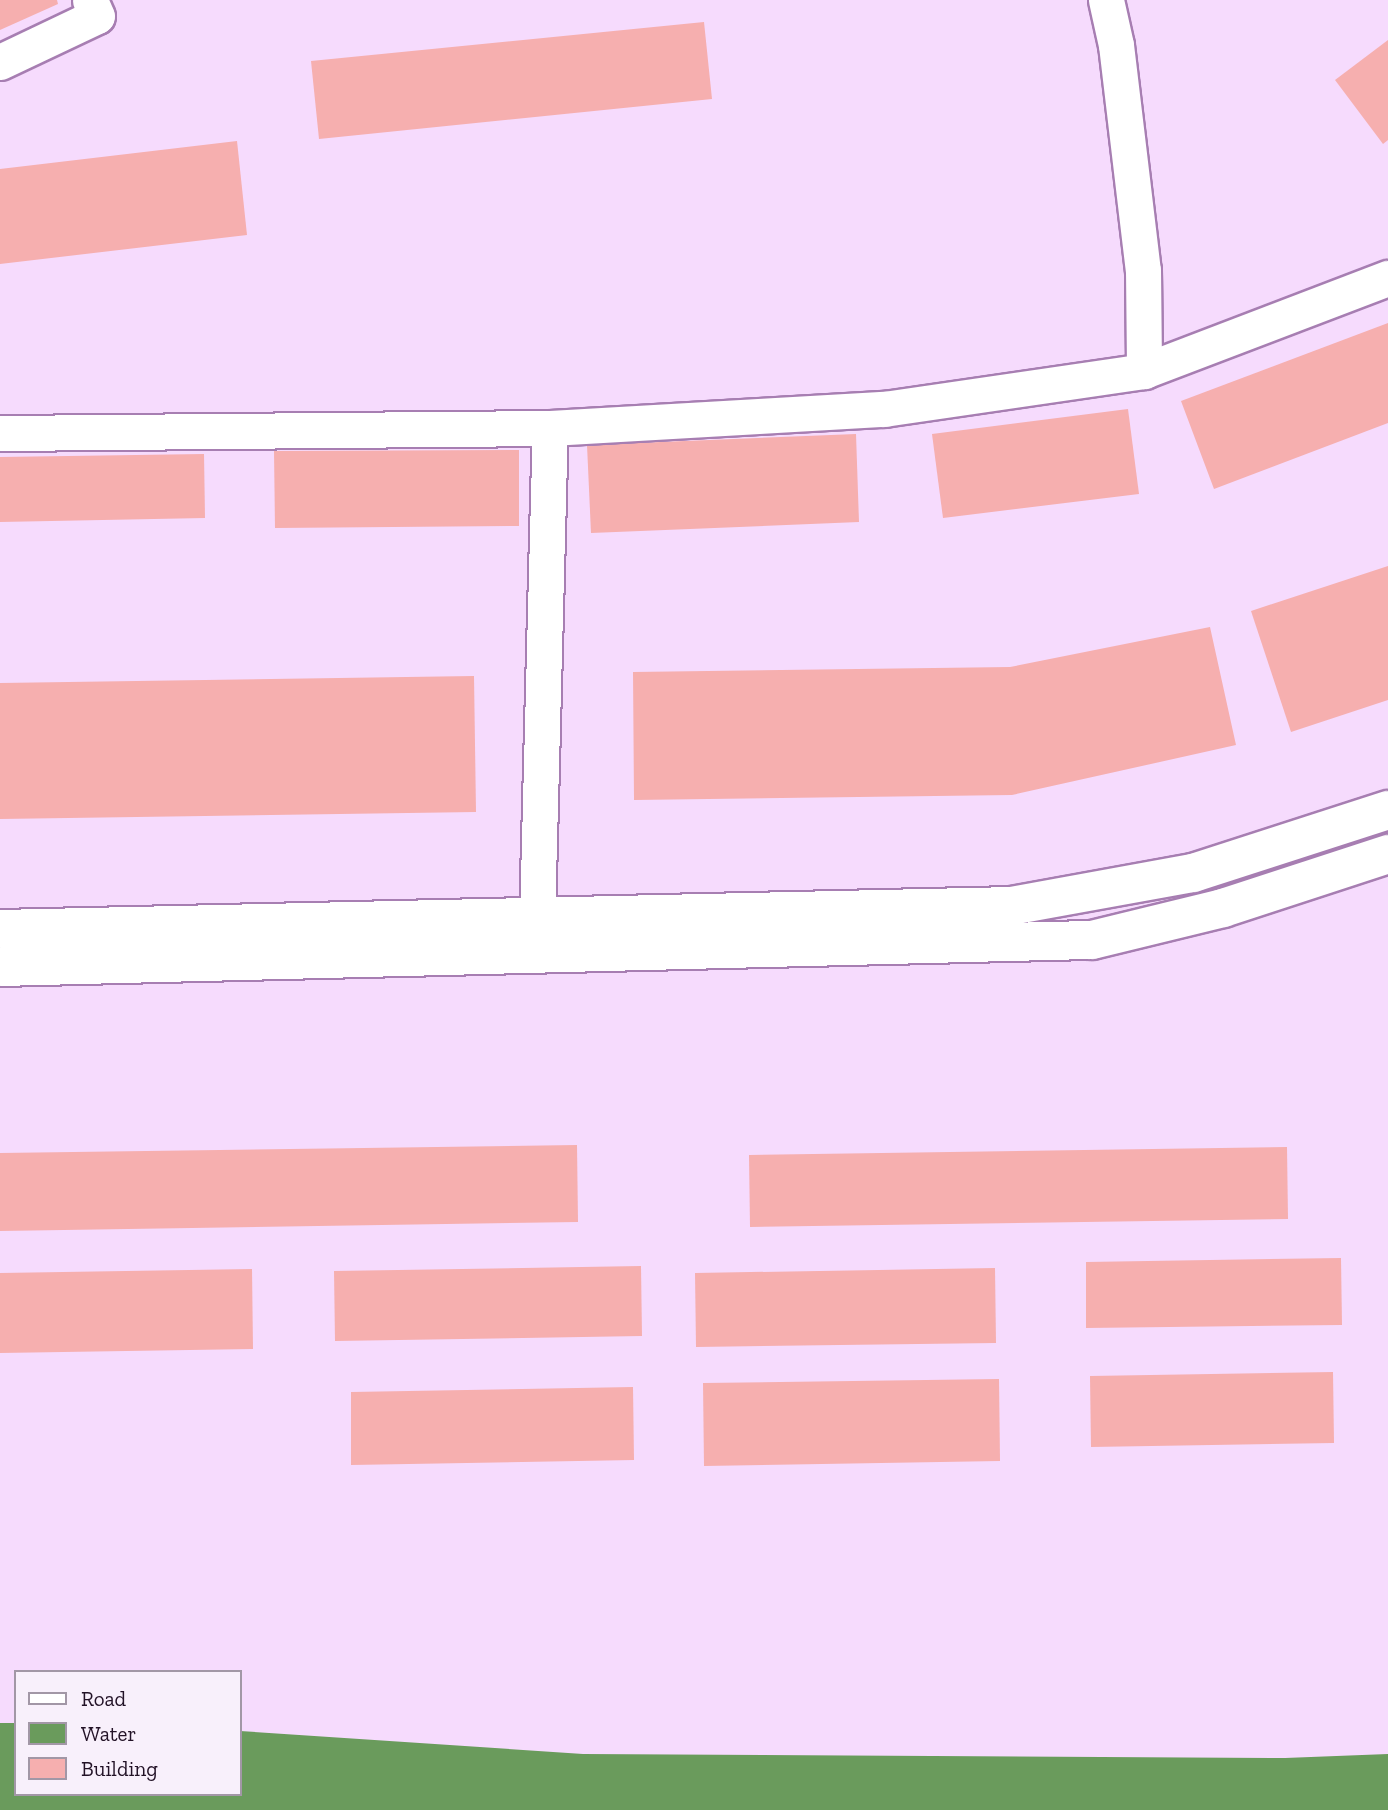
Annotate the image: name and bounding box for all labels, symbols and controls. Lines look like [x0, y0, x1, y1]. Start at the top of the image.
legend [14, 1670, 242, 1796]
text: Road [81, 1686, 126, 1711]
text: Water [81, 1721, 136, 1746]
text: Building [81, 1756, 158, 1781]

